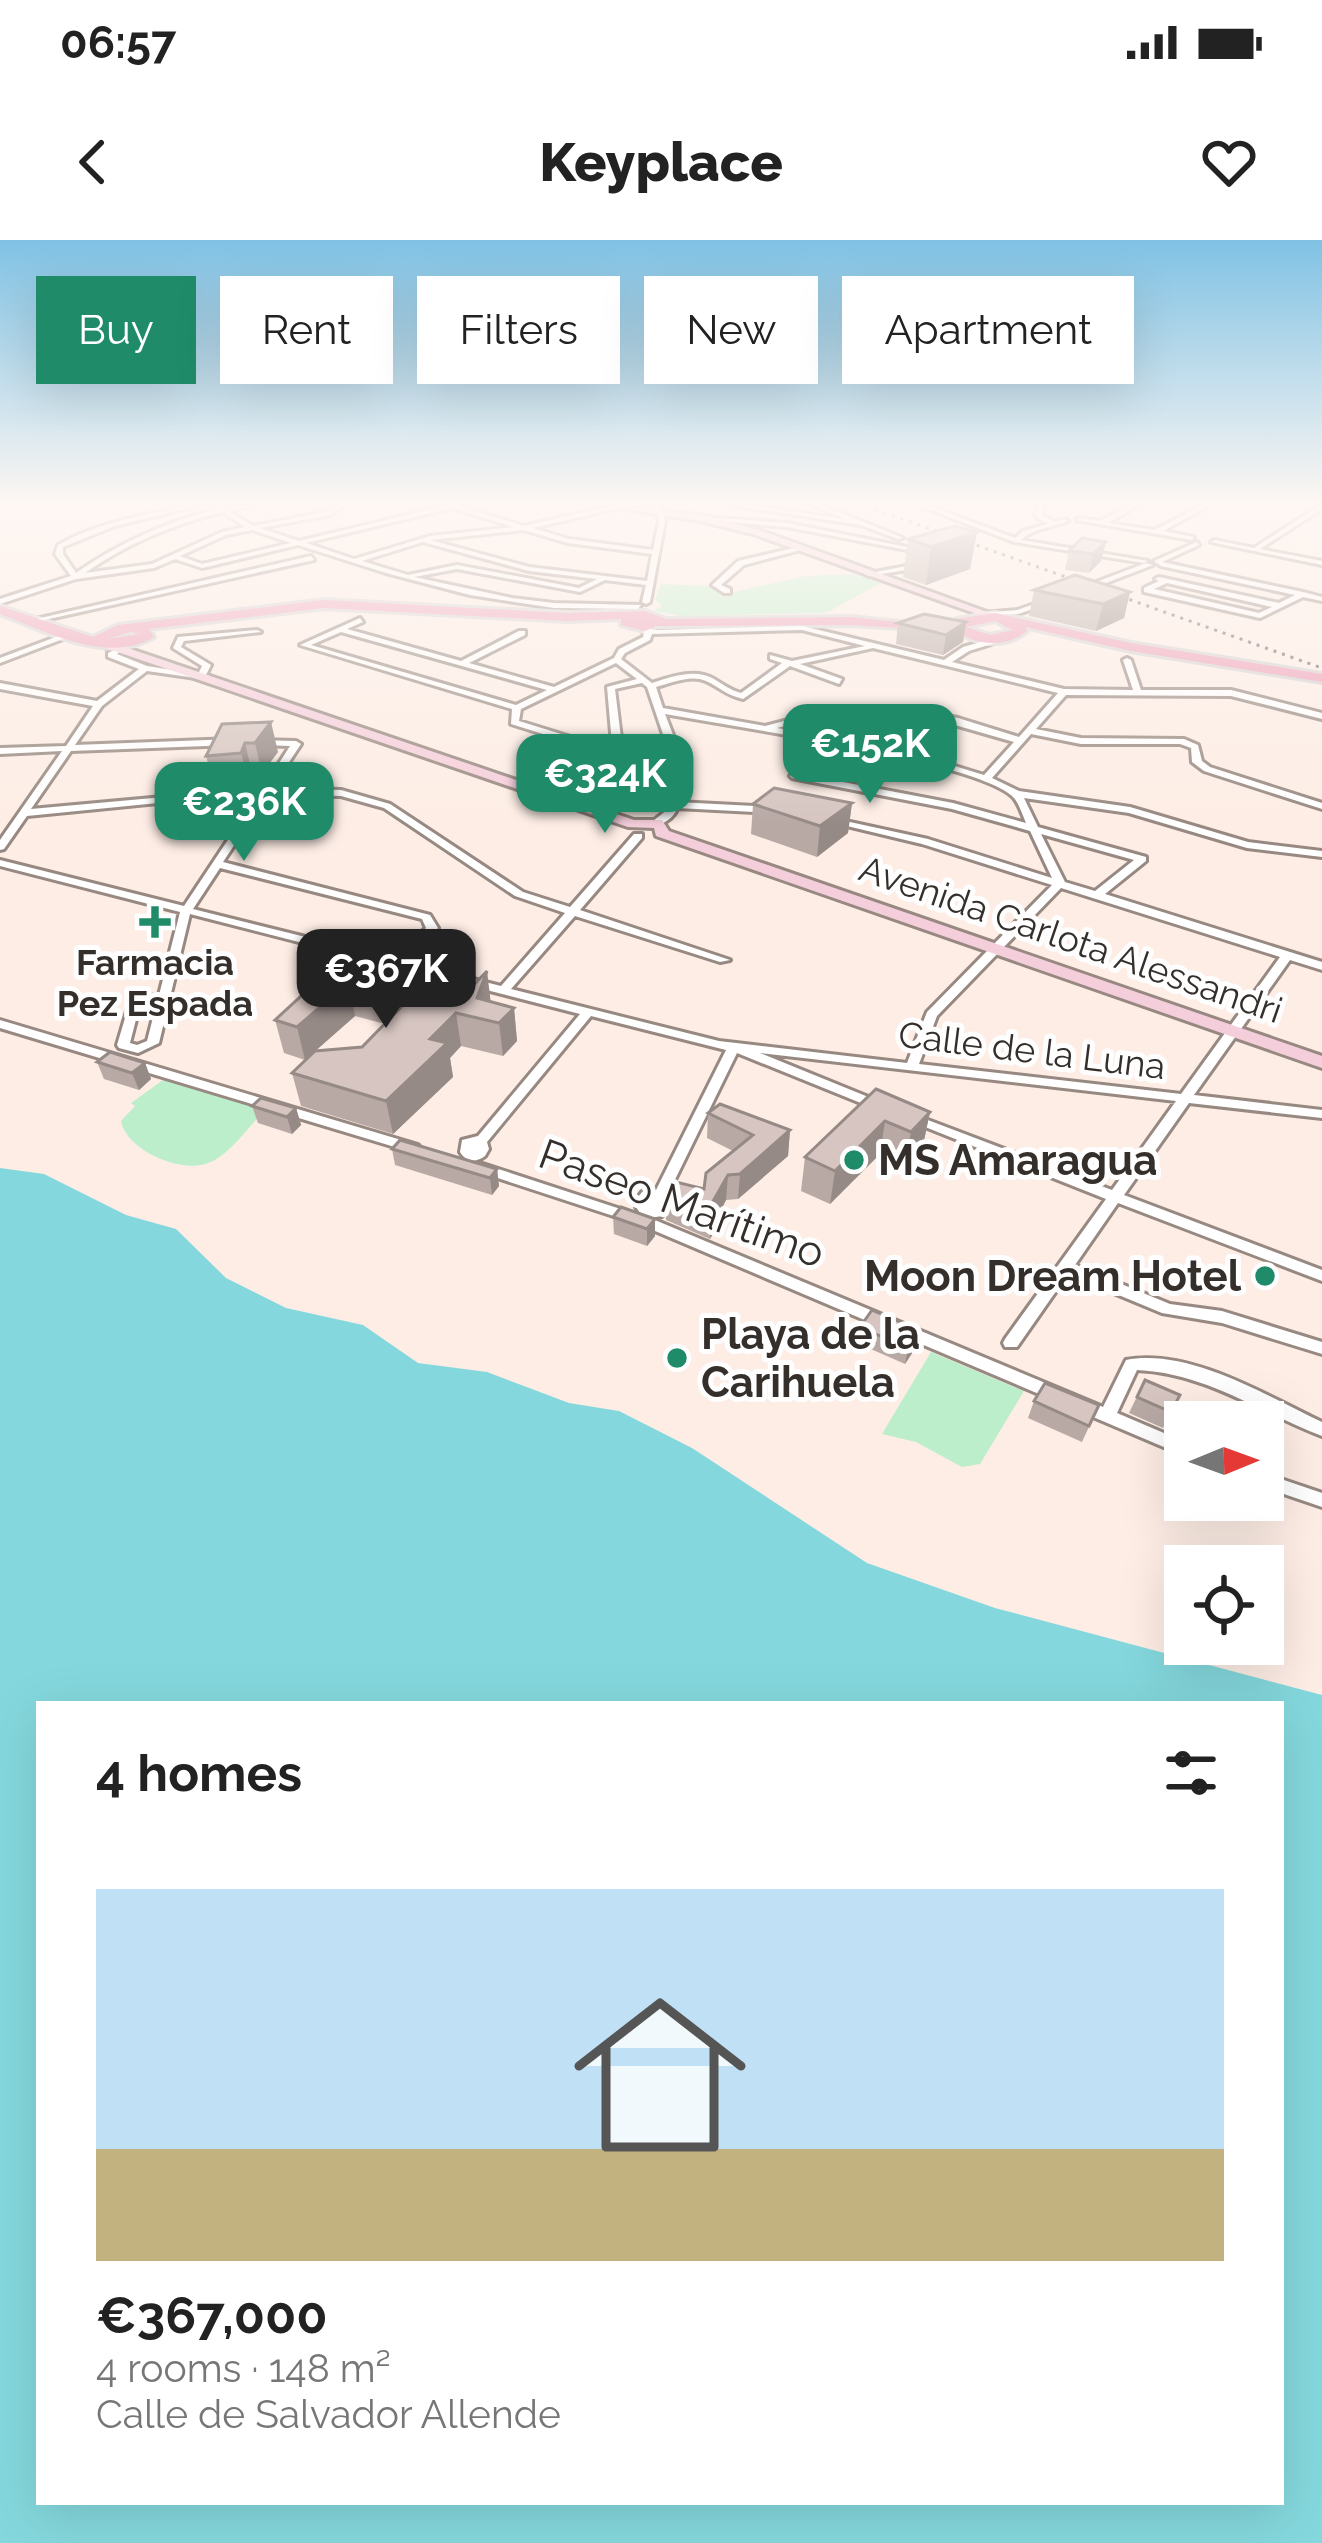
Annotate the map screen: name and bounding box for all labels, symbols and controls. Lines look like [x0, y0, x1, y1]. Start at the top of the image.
text: 06:57 [60, 16, 176, 69]
icon: back [60, 129, 126, 195]
icon: heart [1196, 129, 1262, 195]
text: Keyplace [539, 130, 783, 194]
chip: Buy [36, 276, 196, 384]
chip: Rent [220, 276, 393, 384]
chip: Filters [417, 276, 620, 384]
chip: New [644, 276, 818, 384]
chip: Apartment [842, 276, 1134, 384]
pin: €152K [786, 704, 954, 806]
text: €152K [810, 720, 930, 766]
pin: €324K [521, 734, 689, 836]
text: €324K [543, 750, 667, 796]
pin: €236K [160, 762, 328, 864]
text: €236K [182, 778, 306, 824]
street label: Avenida Carlota Alessandri [854, 847, 1288, 1031]
marker: Farmacia Pez Espada [142, 909, 168, 935]
pin: €367K [302, 929, 470, 1031]
place label: Farmacia Pez Espada [57, 941, 253, 1024]
text: €367K [324, 945, 448, 991]
street label: Calle de la Luna [896, 1013, 1168, 1087]
street label: Paseo Marítimo [533, 1129, 831, 1278]
place label: MS Amaragua [878, 1136, 1157, 1185]
marker: MS Amaragua [841, 1147, 867, 1173]
place label: Moon Dream Hotel [864, 1252, 1242, 1301]
marker: Moon Dream Hotel [1252, 1263, 1278, 1289]
place label: Playa de la Carihuela [701, 1310, 920, 1407]
marker: Playa de la Carihuela [664, 1345, 690, 1371]
north arrow [1164, 1401, 1284, 1521]
map controls [1164, 1401, 1284, 1665]
button: locate [1164, 1545, 1284, 1665]
icon: filters [1158, 1740, 1224, 1806]
text: 4 homes [96, 1743, 302, 1803]
icon: home [552, 1967, 768, 2183]
text: €367,000 [96, 2285, 328, 2345]
text: 4 rooms · 148 m² [96, 2345, 391, 2391]
text: Calle de Salvador Allende [96, 2391, 561, 2437]

